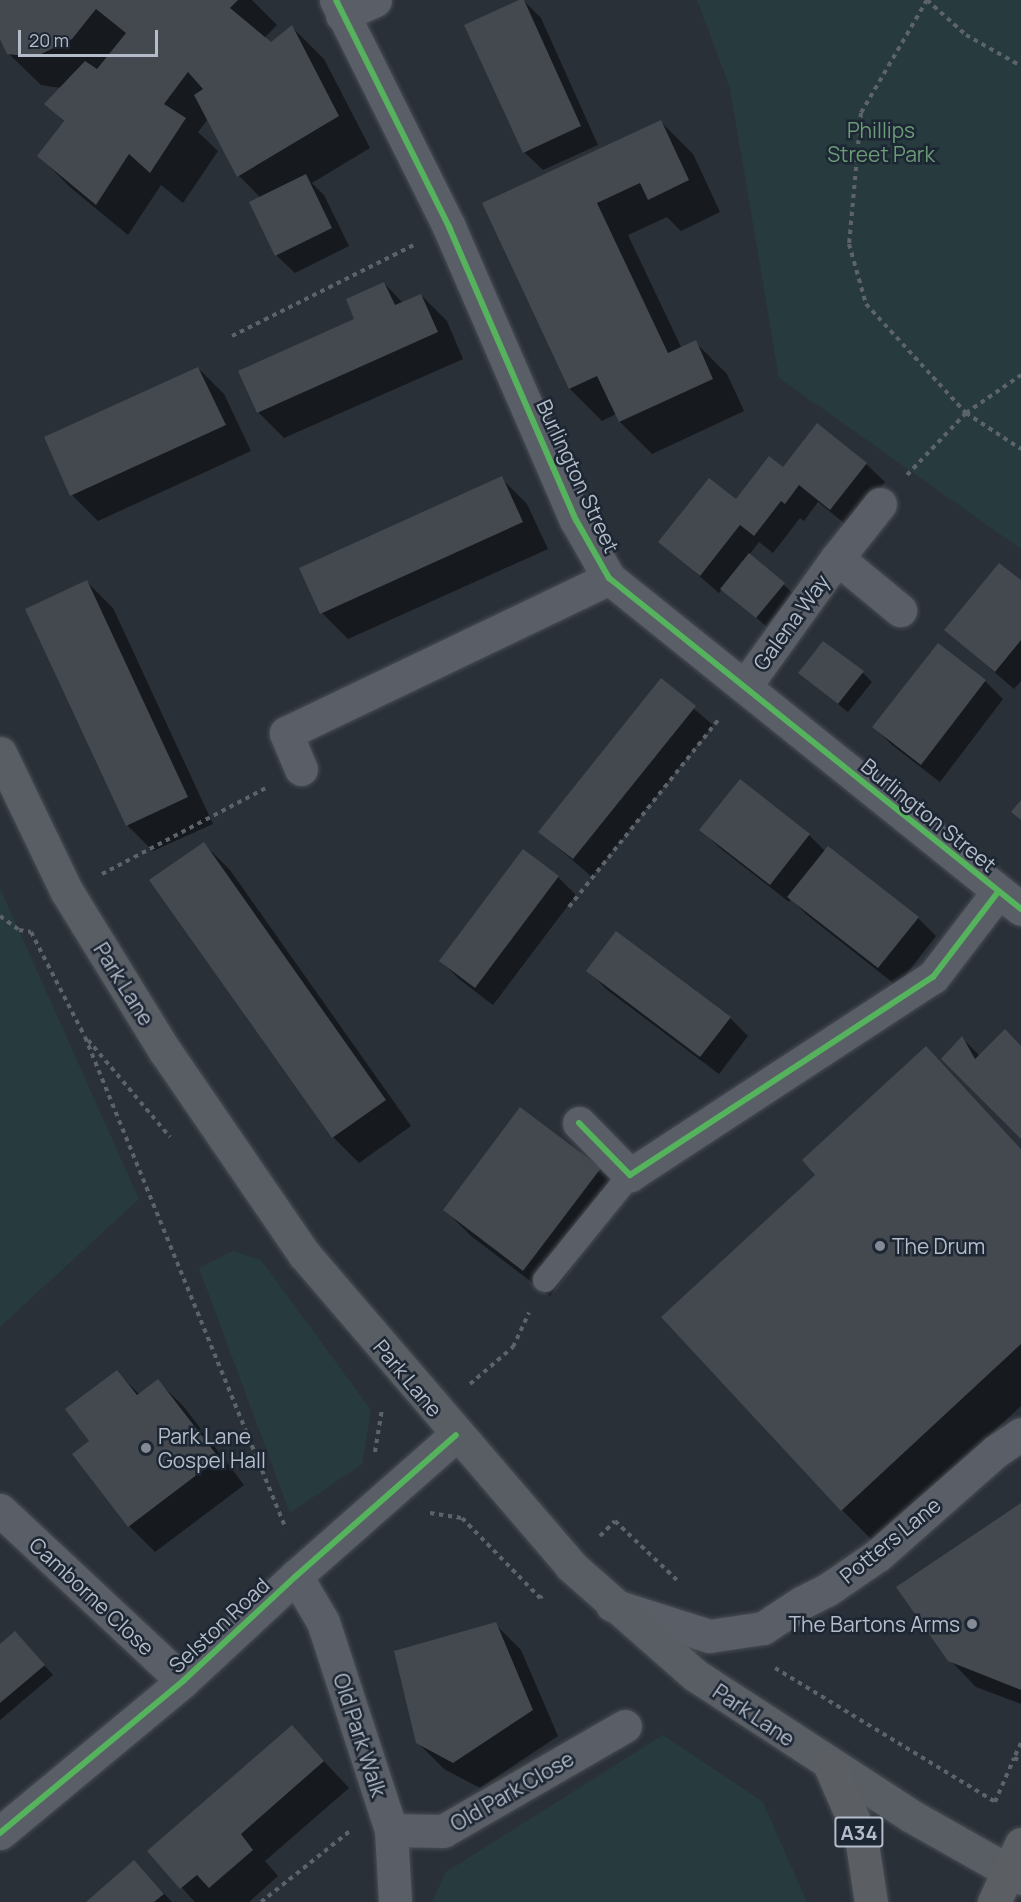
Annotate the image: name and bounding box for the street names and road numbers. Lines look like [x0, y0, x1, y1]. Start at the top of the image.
street label: Burlington Street [531, 395, 625, 557]
street label: Galena Way [748, 569, 834, 675]
street label: Burlington Street [856, 753, 1002, 877]
street label: Park Lane [89, 938, 159, 1030]
street label: Park Lane [368, 1334, 448, 1422]
street label: Potters Lane [835, 1492, 945, 1588]
street label: Camborne Close [24, 1532, 160, 1660]
street label: Selston Road [164, 1572, 274, 1678]
street label: Old Park Walk [328, 1670, 392, 1800]
street label: Park Lane [708, 1679, 800, 1751]
street label: Old Park Close [446, 1746, 578, 1836]
road number: A34 [834, 1815, 884, 1849]

